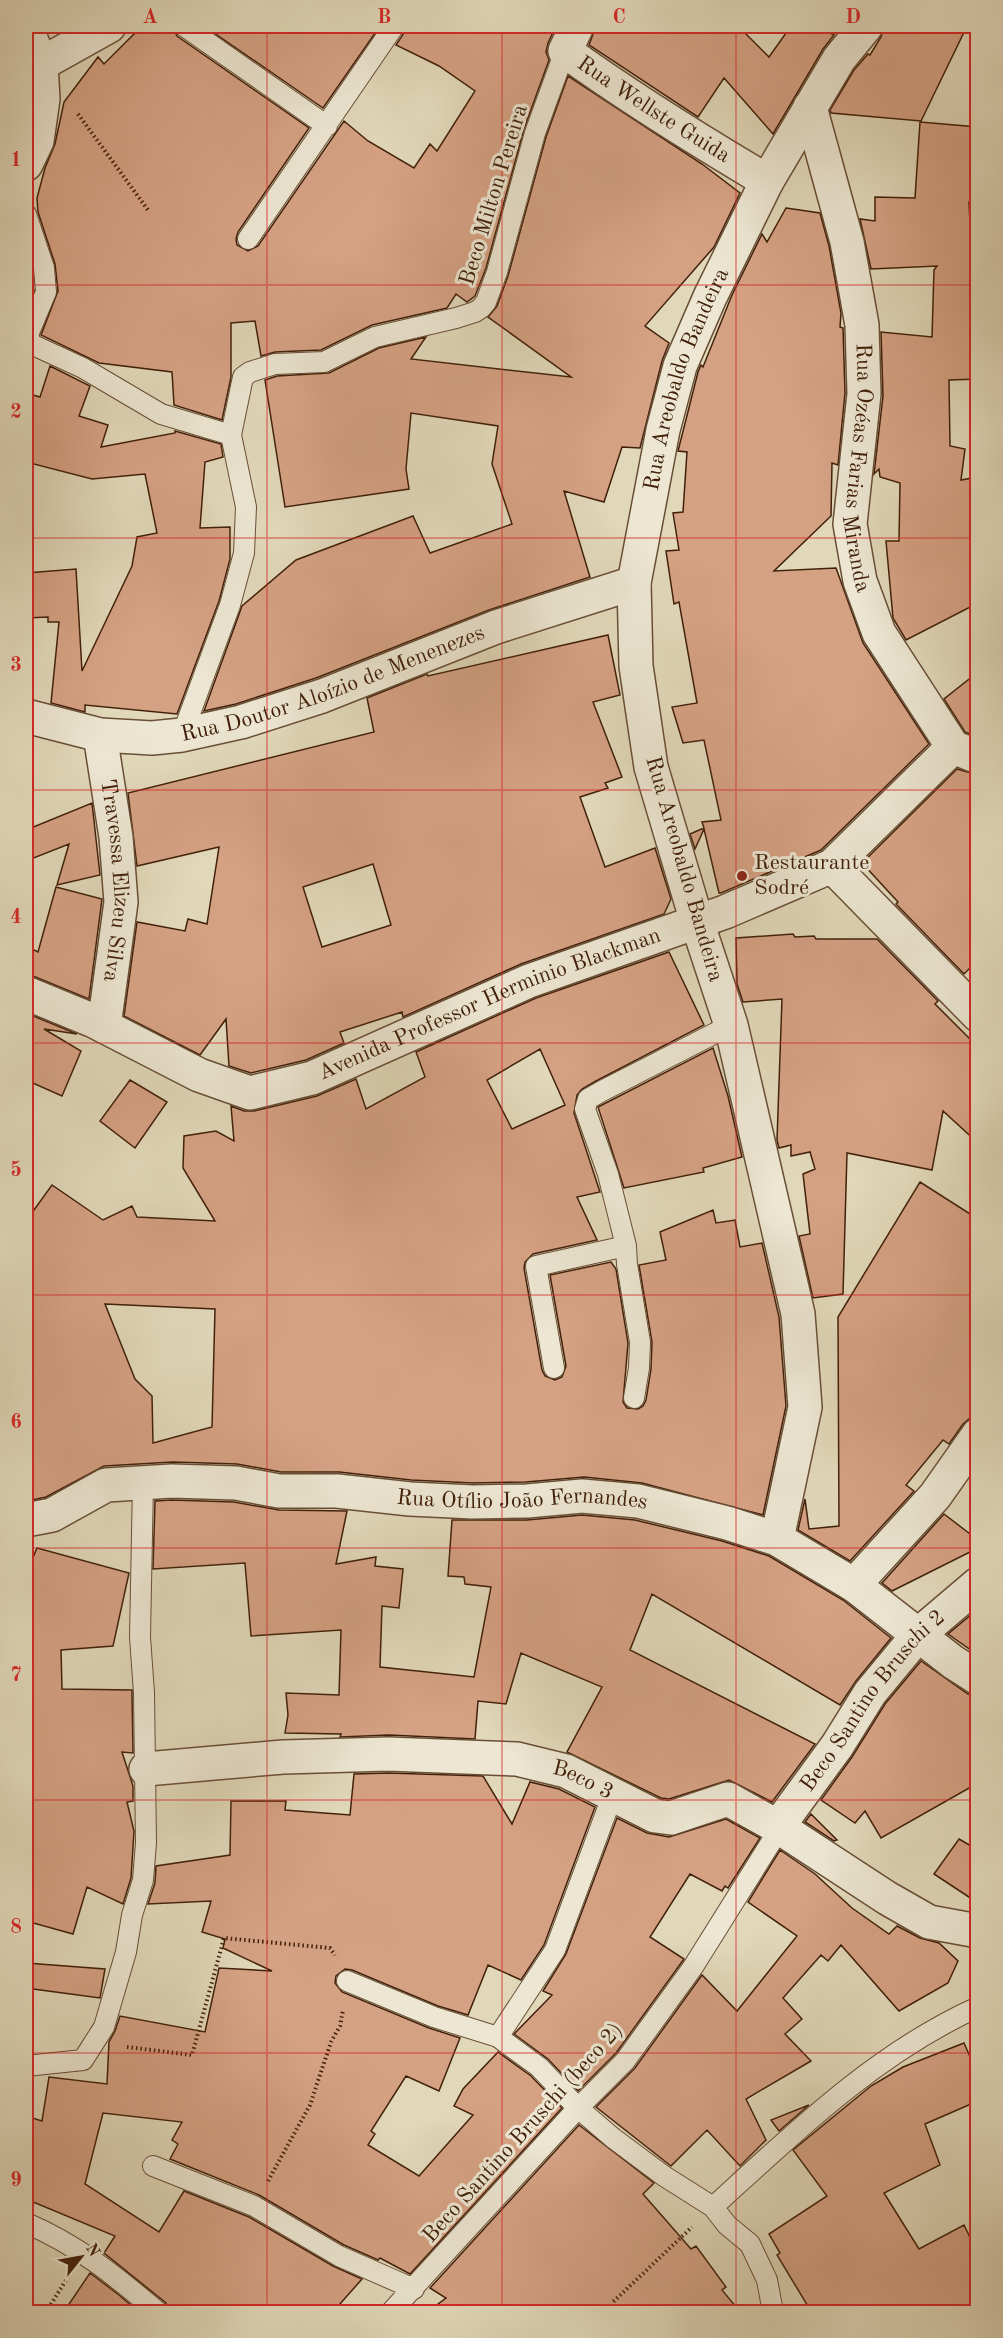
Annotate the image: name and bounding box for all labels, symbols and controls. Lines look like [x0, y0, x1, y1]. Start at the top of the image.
text: A [142, 8, 158, 28]
text: B [377, 8, 391, 28]
text: C [612, 8, 626, 28]
text: D [845, 8, 861, 28]
street label: Rua Wellste Guida [573, 52, 734, 167]
street label: Beco Milton Pereira [456, 102, 532, 288]
text: 1 [10, 151, 22, 171]
street label: Rua Areobaldo Bandeira [641, 265, 733, 493]
street label: Rua Ozéas Farias Miranda [838, 343, 876, 596]
text: 2 [10, 403, 22, 423]
street label: Rua Doutor Aloízio de Menenezes [179, 622, 488, 746]
text: 3 [10, 656, 22, 676]
street label: Rua Areobaldo Bandeira [641, 754, 727, 984]
street label: Travessa Elizeu Silva [96, 778, 133, 983]
place label: Restaurante Sodré [754, 852, 869, 899]
marker: Restaurante Sodré [735, 869, 749, 883]
text: 4 [10, 908, 22, 928]
street label: Avenida Professor Herminio Blackman [315, 924, 664, 1085]
text: 5 [10, 1160, 22, 1181]
text: 6 [10, 1413, 22, 1433]
street label: Rua Otílio João Fernandes [395, 1485, 650, 1514]
street label: Beco Santino Bruschi 2 [796, 1606, 949, 1796]
text: 7 [10, 1666, 22, 1686]
street label: Beco 3 [550, 1757, 617, 1804]
text: 8 [10, 1918, 22, 1938]
street label: Beco Santino Bruschi (beco 2) [419, 2019, 627, 2247]
text: 9 [10, 2171, 22, 2191]
north arrow [51, 2227, 111, 2287]
text: N [82, 2241, 103, 2260]

